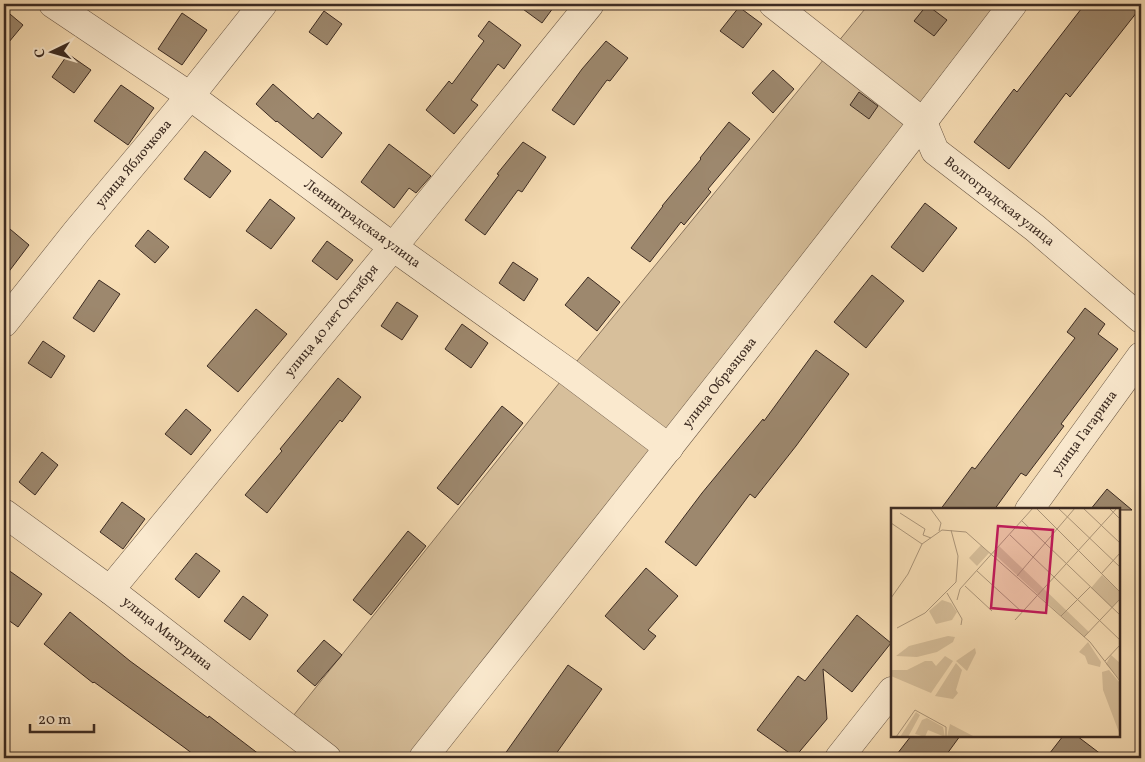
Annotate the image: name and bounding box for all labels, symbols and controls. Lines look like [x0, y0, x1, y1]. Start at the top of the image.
north arrow [28, 28, 78, 78]
text: С [31, 48, 50, 58]
street label: улица Яблочкова [92, 116, 177, 212]
street label: Волгоградская улица [940, 153, 1058, 251]
street label: Ленинградская улица [300, 175, 424, 273]
street label: улица 40 лет Октября [281, 261, 383, 381]
street label: улица Образцова [678, 334, 762, 432]
street label: улица Гагарина [1048, 387, 1122, 479]
inset map [891, 508, 1120, 737]
street label: улица Мичурина [118, 593, 216, 675]
scale bar [30, 702, 94, 734]
text: 20 m [38, 710, 71, 731]

